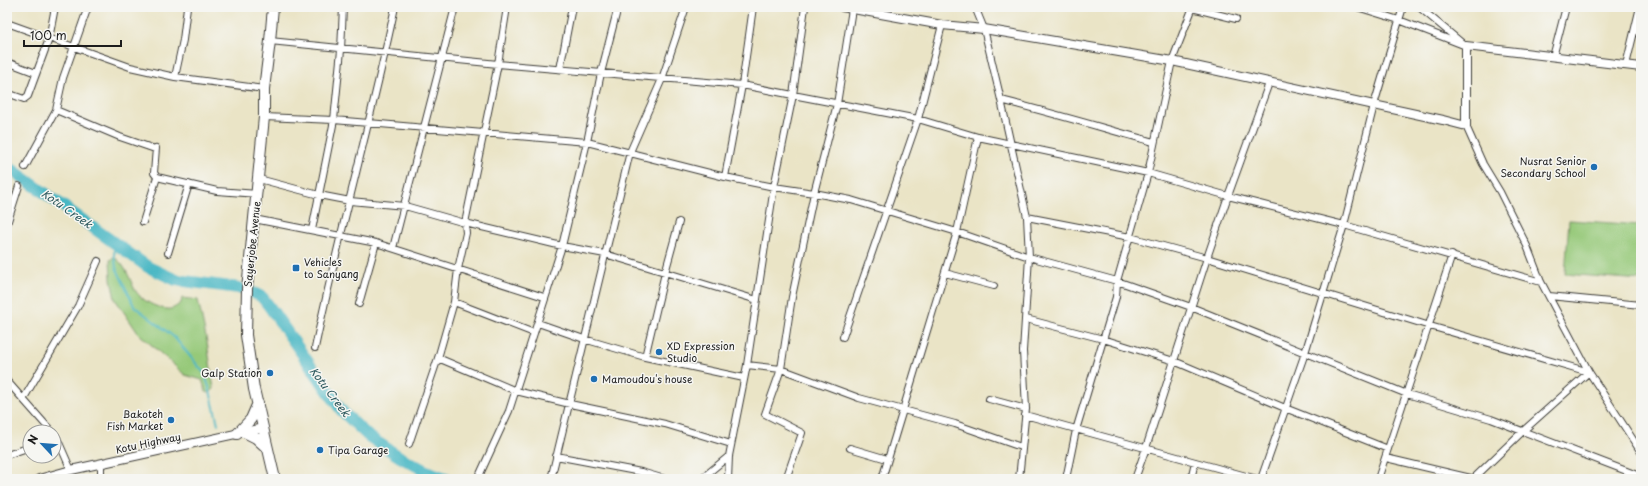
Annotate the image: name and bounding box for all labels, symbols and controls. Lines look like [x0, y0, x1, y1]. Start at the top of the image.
scale bar [24, 22, 121, 48]
text: 100 m [30, 26, 67, 44]
place label: Nusrat Senior Secondary School [1500, 153, 1586, 181]
marker: Nusrat Senior Secondary School [1589, 162, 1599, 172]
water label: Kotu Creek [38, 185, 97, 233]
street label: Sayerjobe Avenue [240, 200, 264, 287]
place label: Vehicles to Sanyang [304, 254, 359, 282]
marker: Vehicles to Sanyang [291, 263, 301, 273]
place label: XD Expression Studio [667, 338, 735, 365]
marker: XD Expression Studio [654, 347, 664, 357]
water label: Kotu Creek [306, 363, 356, 421]
place label: Galp Station [201, 365, 262, 380]
marker: Galp Station [265, 368, 275, 378]
place label: Mamoudou's house [602, 371, 693, 386]
marker: Mamoudou's house [589, 374, 599, 384]
place label: Bakoteh Fish Market [107, 406, 163, 433]
marker: Bakoteh Fish Market [166, 415, 176, 425]
north arrow [22, 424, 62, 464]
street label: Kotu Highway [114, 428, 182, 458]
text: N [23, 431, 42, 447]
place label: Tipa Garage [328, 442, 388, 457]
marker: Tipa Garage [315, 445, 325, 455]

